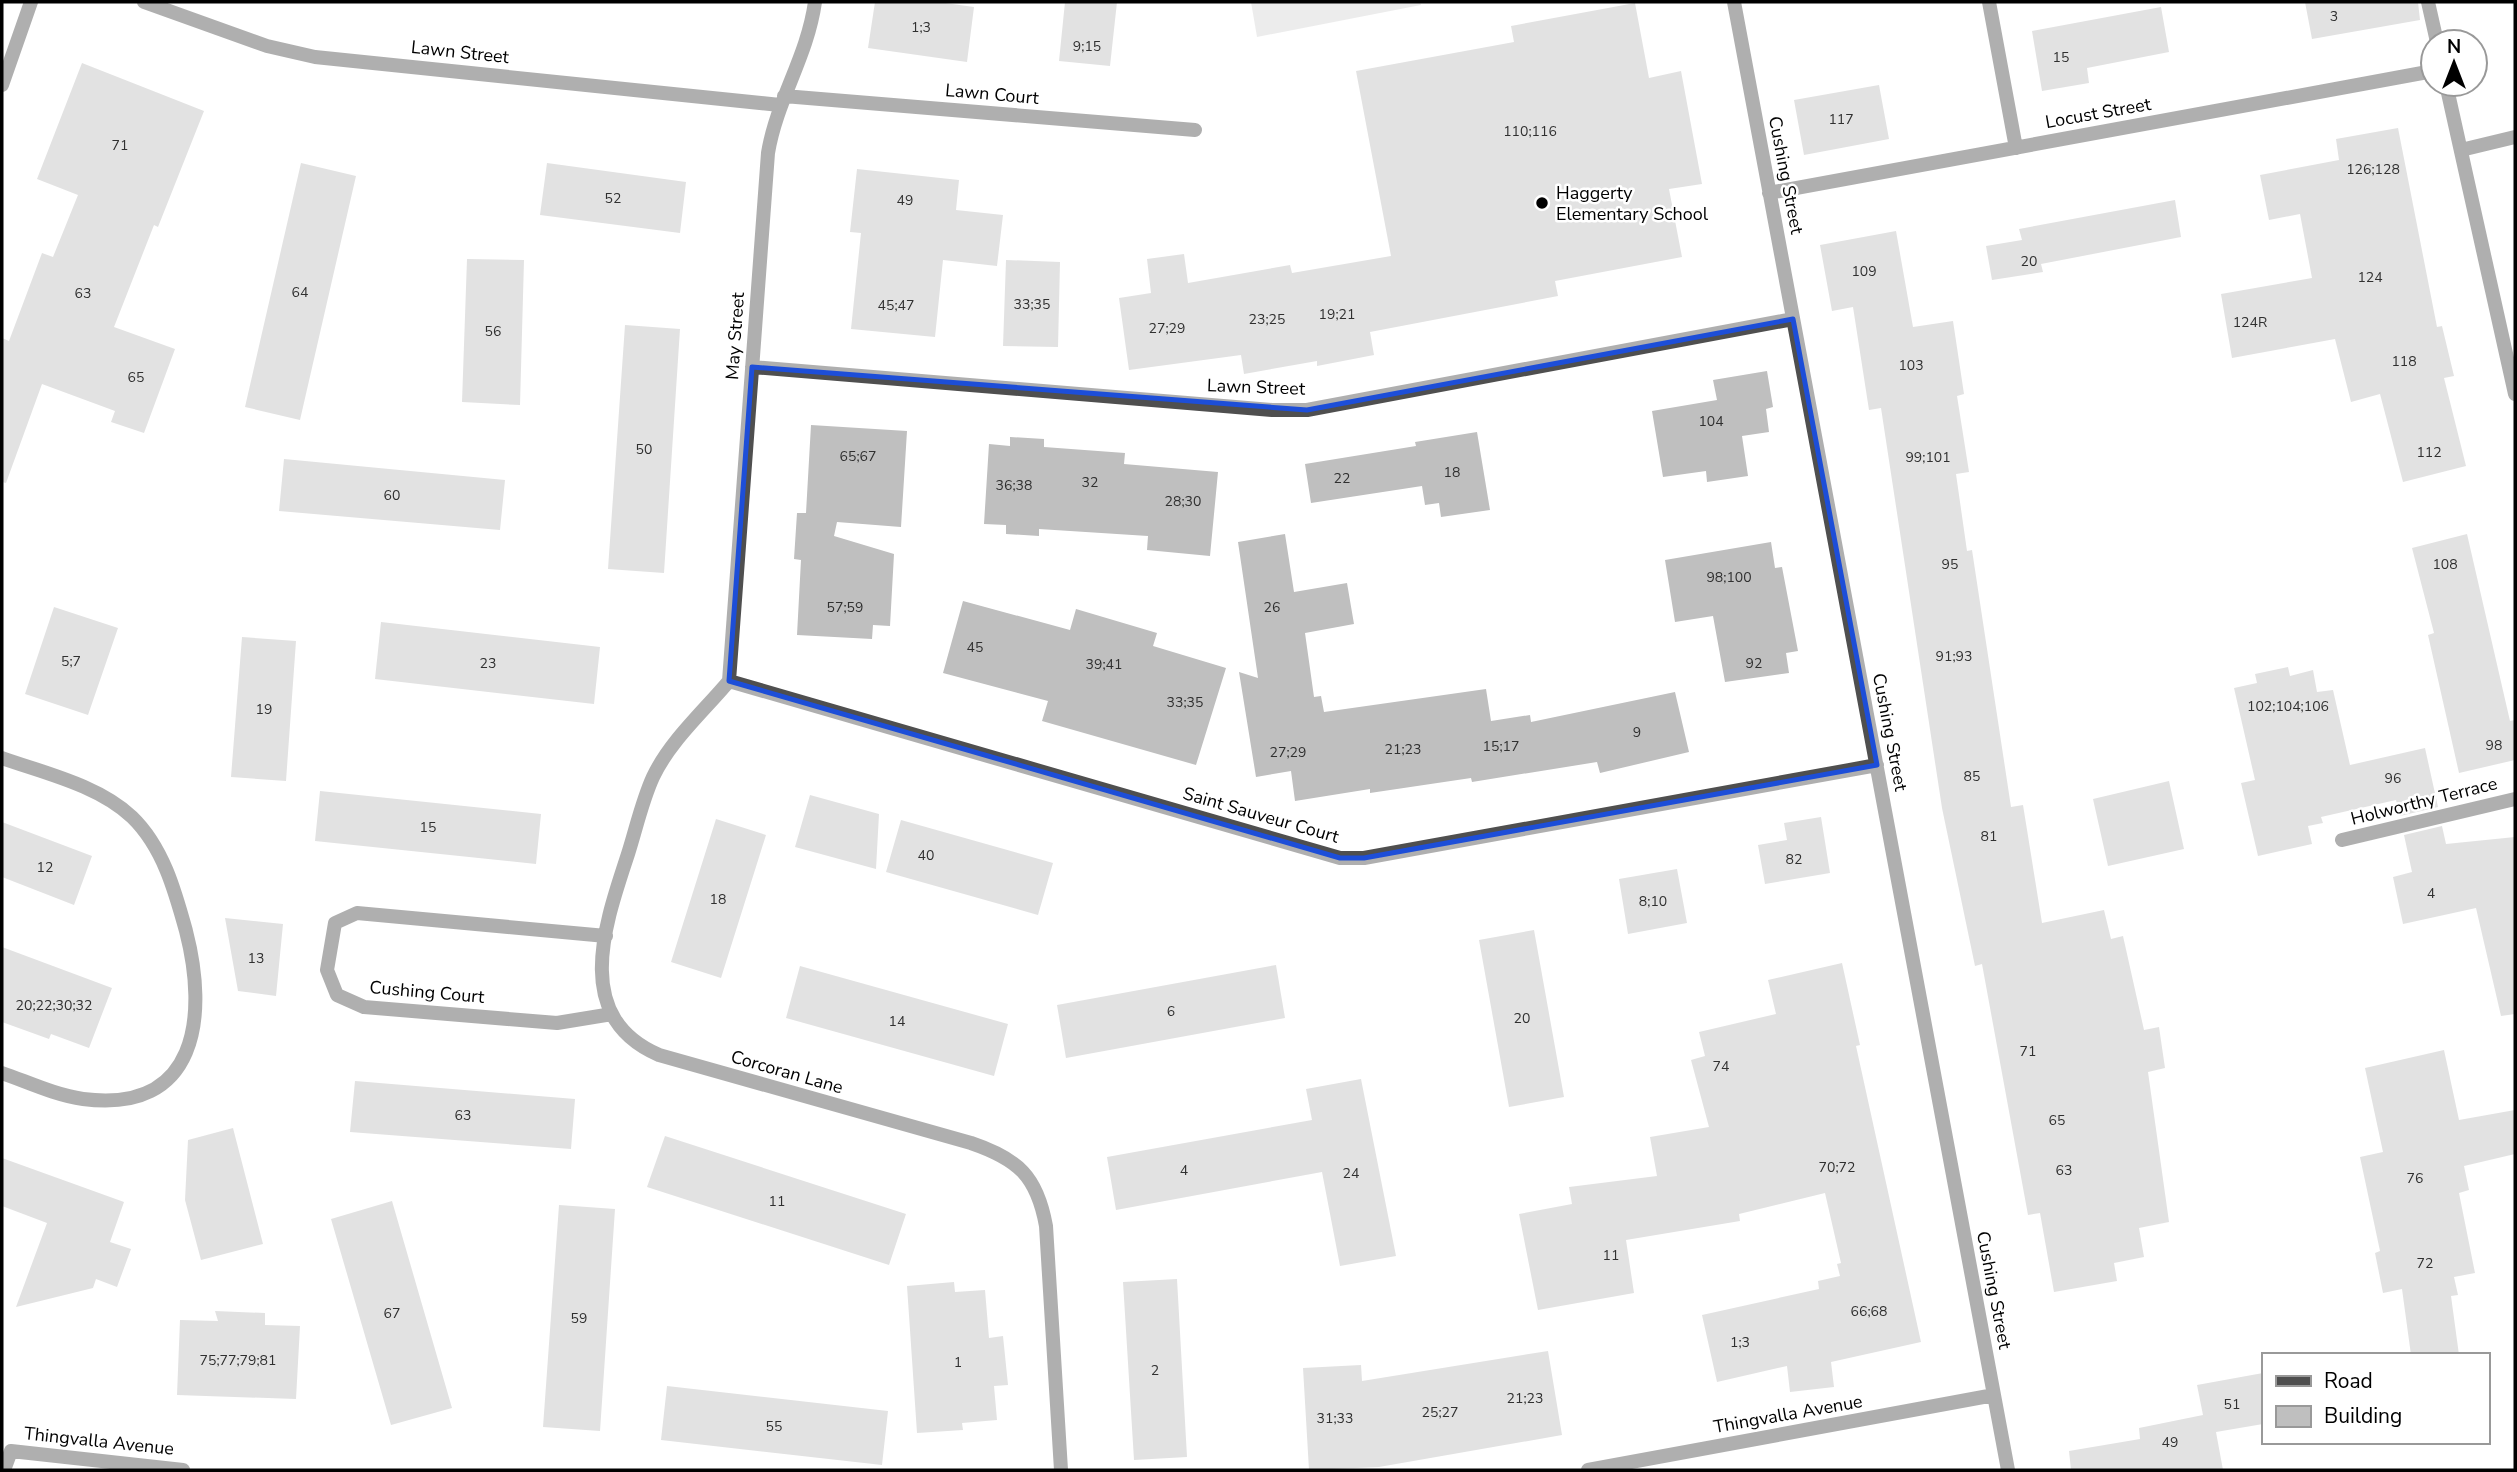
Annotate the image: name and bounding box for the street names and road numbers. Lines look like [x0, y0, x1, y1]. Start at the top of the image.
street label: Lawn Street [410, 35, 511, 69]
street label: Lawn Court [944, 78, 1041, 110]
street label: Locust Street [2043, 92, 2153, 134]
street label: Cushing Street [1763, 114, 1809, 237]
street label: May Street [720, 291, 750, 381]
street label: Lawn Street [1206, 373, 1306, 401]
street label: Cushing Street [1867, 671, 1913, 794]
street label: Holworthy Terrace [2348, 771, 2500, 831]
street label: Saint Sauveur Court [1180, 781, 1343, 849]
street label: Cushing Court [369, 975, 486, 1009]
street label: Corcoran Lane [728, 1044, 846, 1100]
street label: Cushing Street [1971, 1229, 2017, 1352]
street label: Thingvalla Avenue [1712, 1389, 1864, 1439]
street label: Thingvalla Avenue [23, 1421, 175, 1461]

